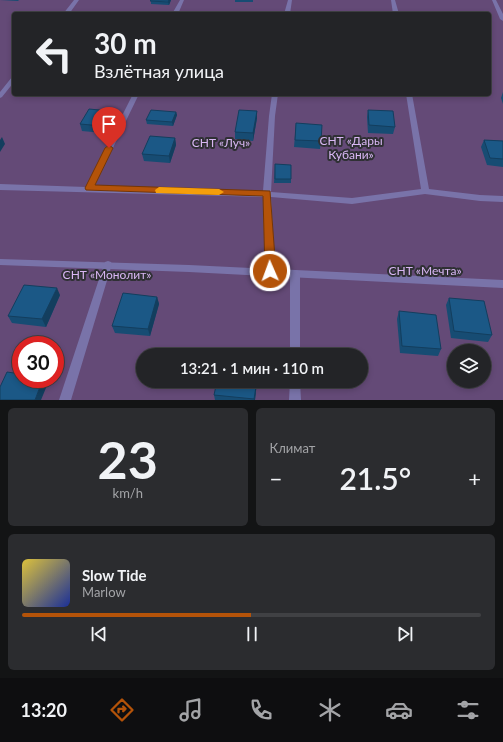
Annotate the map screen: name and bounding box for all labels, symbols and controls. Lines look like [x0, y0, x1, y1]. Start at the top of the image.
text: 30 m [94, 26, 157, 60]
icon: left [28, 28, 80, 80]
text: Взлётная улица [94, 60, 224, 82]
pin [92, 107, 126, 148]
icon: arrive [98, 113, 120, 135]
park label: СНТ «Дары Кубани» [319, 133, 383, 162]
park label: СНТ «Луч» [192, 135, 250, 150]
position arrow [249, 250, 291, 292]
park label: СНТ «Мечта» [388, 263, 462, 278]
park label: СНТ «Монолит» [63, 267, 151, 282]
speed limit sign: 30 [12, 336, 64, 388]
map controls [447, 344, 491, 388]
button: layers [447, 344, 491, 388]
text: 13:21 · 1 мин · 110 m [180, 359, 324, 377]
text: 23 [98, 428, 158, 490]
text: Климат [270, 440, 315, 456]
text: 21.5° [339, 460, 411, 496]
text: − [270, 465, 282, 492]
text: + [468, 465, 481, 492]
text: km/h [113, 485, 143, 501]
text: Slow Tide [82, 566, 147, 584]
text: Marlow [82, 584, 126, 600]
icon: previous [88, 623, 110, 645]
icon: pause [241, 623, 263, 645]
icon: next [394, 623, 416, 645]
icon: directions [108, 696, 136, 724]
icon: music [177, 696, 205, 724]
icon: phone [247, 696, 275, 724]
icon: climate [316, 696, 344, 724]
icon: car [385, 696, 413, 724]
icon: filters [454, 696, 482, 724]
text: 13:20 [21, 699, 67, 721]

